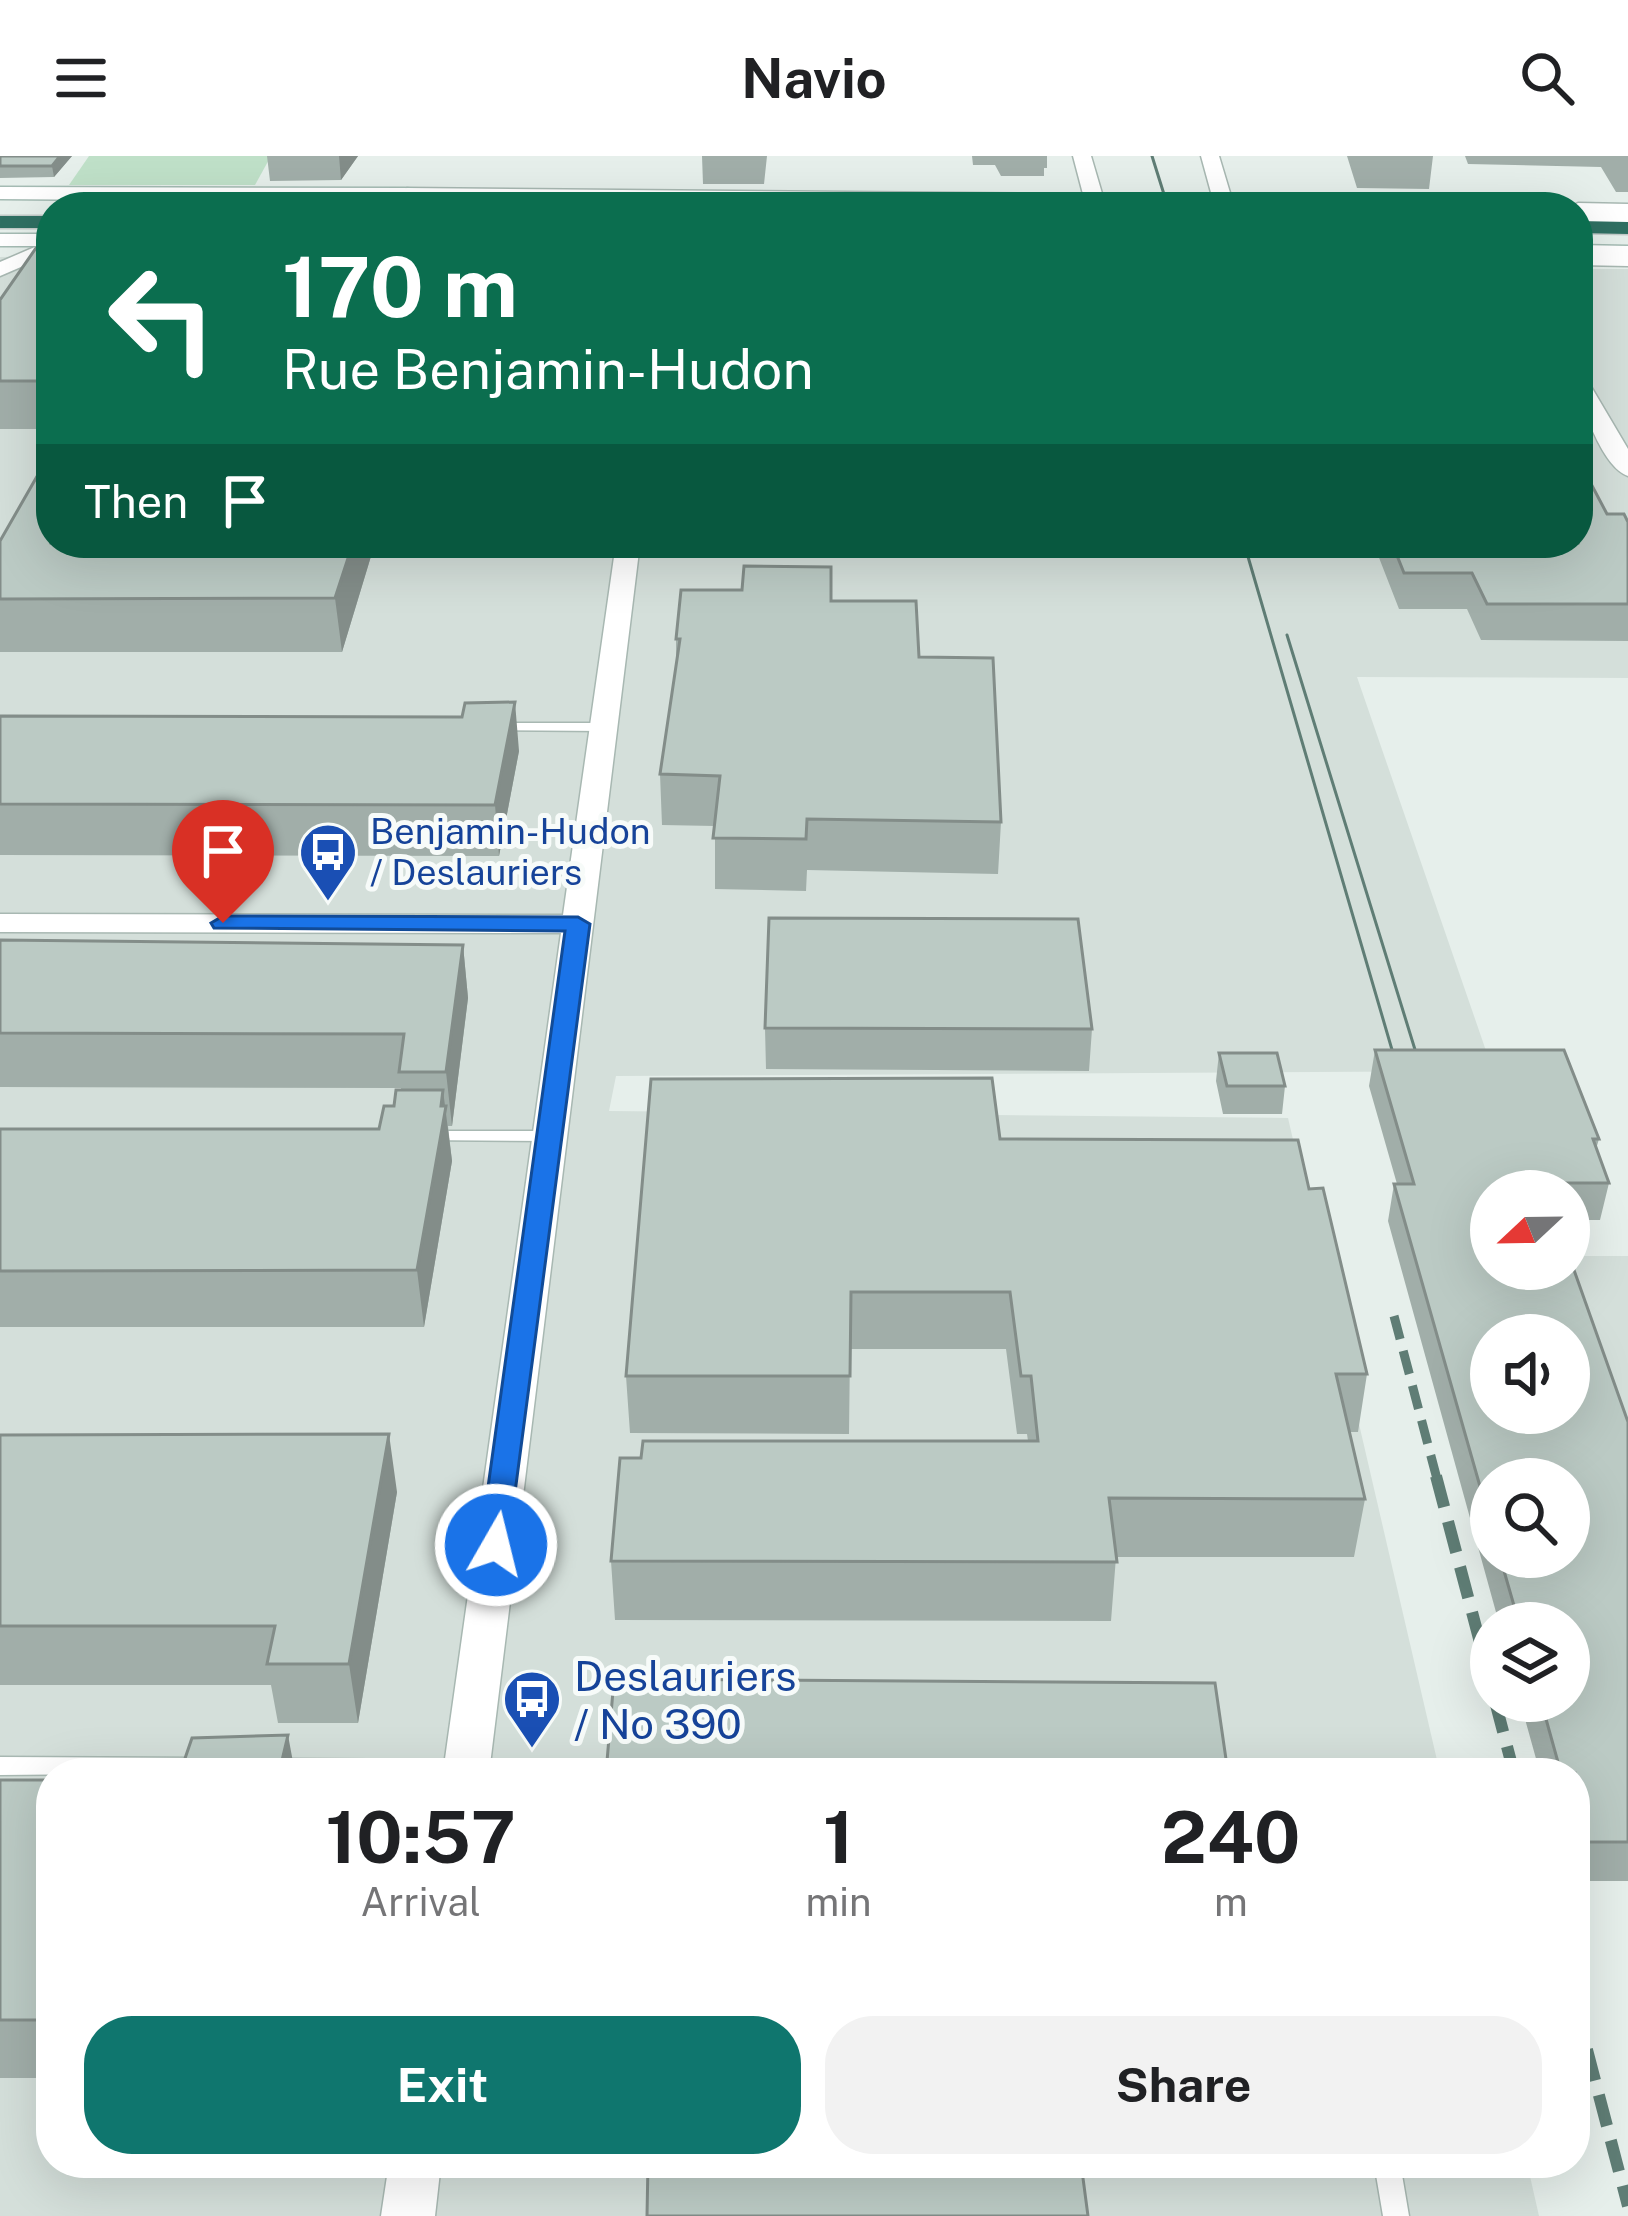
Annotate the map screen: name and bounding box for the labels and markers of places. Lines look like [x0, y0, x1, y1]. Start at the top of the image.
pin [172, 800, 274, 923]
place label: Benjamin-Hudon / Deslauriers [370, 810, 651, 893]
bus stop icon: Benjamin-Hudon / Deslauriers [297, 821, 359, 903]
place label: Deslauriers / No 390 [574, 1651, 797, 1748]
bus stop icon: Deslauriers / No 390 [501, 1668, 563, 1750]

